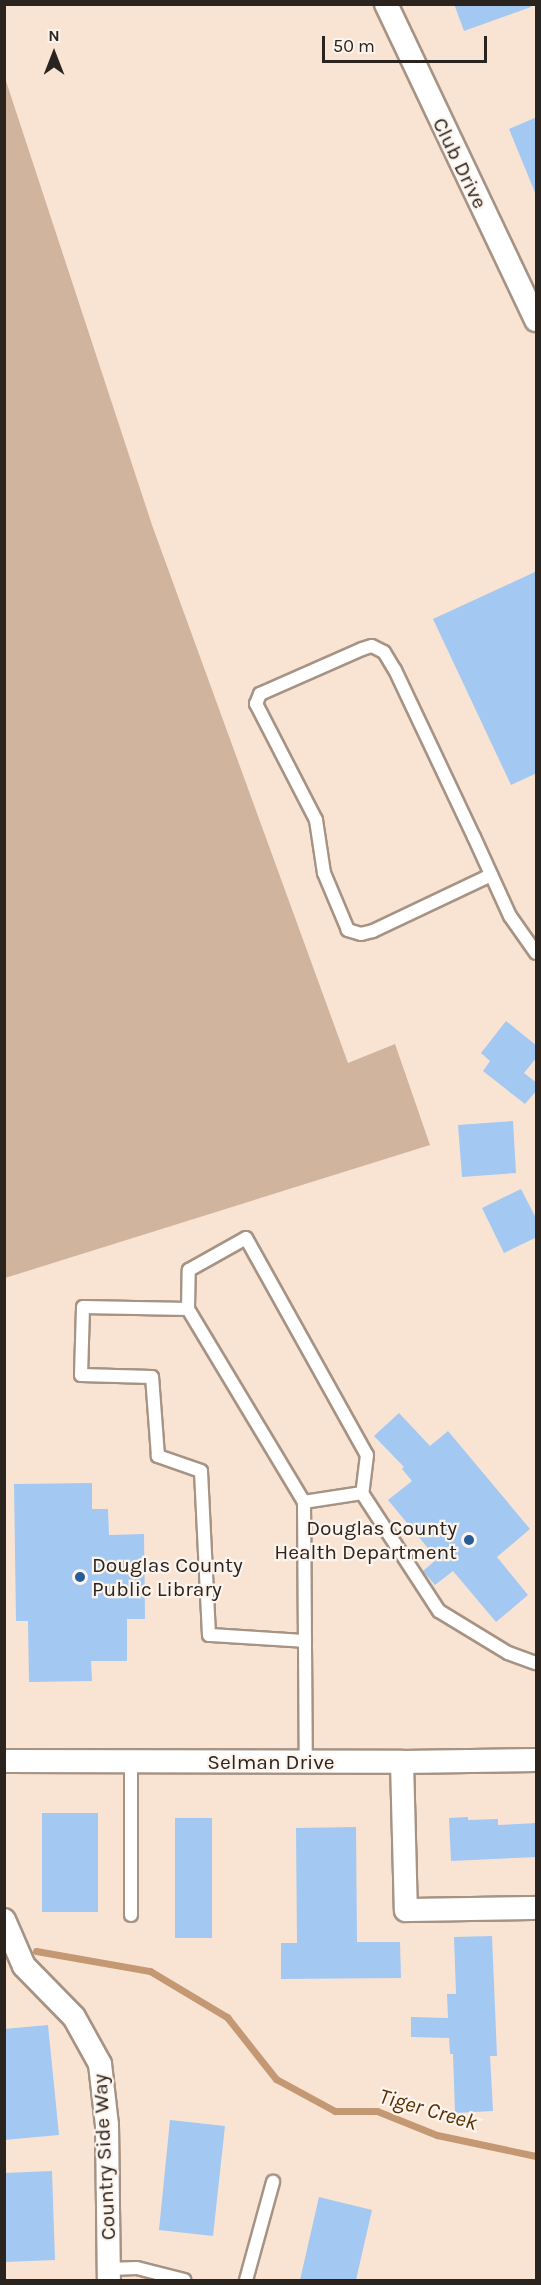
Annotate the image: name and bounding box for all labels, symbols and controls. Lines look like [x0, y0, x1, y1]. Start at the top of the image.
north arrow [24, 24, 84, 84]
scale bar [325, 24, 490, 62]
text: N [48, 26, 60, 45]
text: 50 m [333, 35, 375, 57]
street label: Club Drive [427, 113, 493, 213]
place label: Douglas County Health Department [274, 1515, 457, 1565]
marker: Douglas County Health Department [462, 1533, 476, 1547]
place label: Douglas County Public Library [92, 1552, 243, 1602]
marker: Douglas County Public Library [73, 1570, 87, 1584]
street label: Selman Drive [207, 1749, 335, 1775]
street label: Country Side Way [87, 2073, 121, 2241]
water label: Tiger Creek [376, 2083, 480, 2137]

